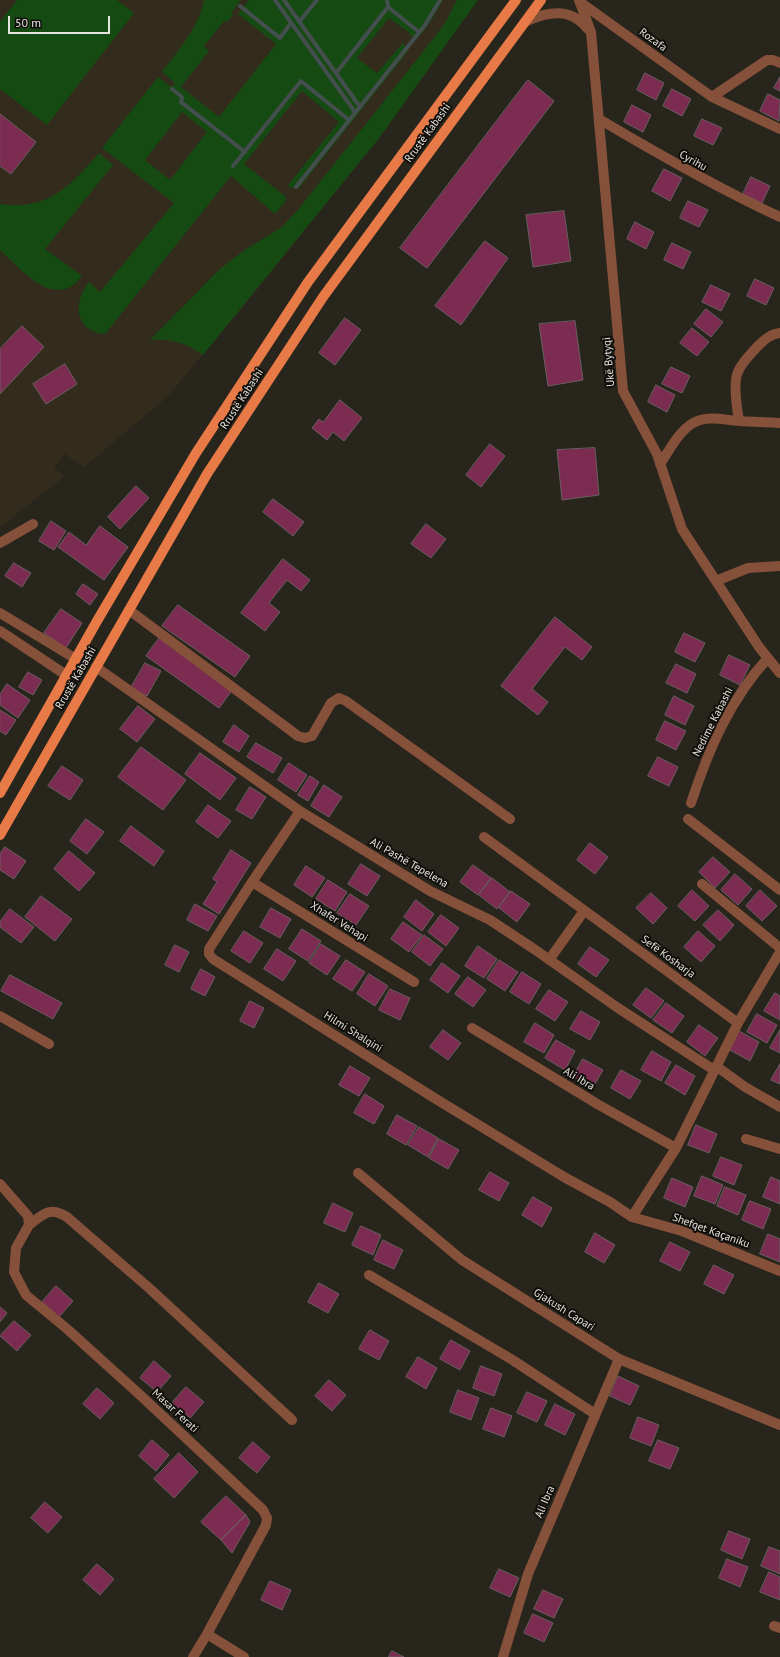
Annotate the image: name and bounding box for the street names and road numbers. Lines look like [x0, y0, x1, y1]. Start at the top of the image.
street label: Rozafa [637, 26, 669, 54]
street label: Rrustë Kabashi [402, 101, 454, 165]
street label: Cyrihu [677, 148, 709, 174]
street label: Ukë Bytyqi [600, 337, 618, 387]
street label: Rrustë Kabashi [217, 366, 267, 432]
street label: Rrustë Kabashi [53, 645, 99, 711]
street label: Nedime Kabashi [690, 685, 736, 759]
street label: Ali Pashë Tepelena [368, 835, 450, 891]
street label: Xhafer Vehapi [308, 899, 370, 945]
street label: Sefë Kosharja [638, 933, 698, 981]
street label: Hilmi Shalqini [321, 1009, 385, 1055]
street label: Ali Ibra [561, 1065, 597, 1093]
street label: Shefqet Kaçaniku [670, 1211, 752, 1251]
street label: Gjakush Capari [531, 1286, 597, 1334]
street label: Masar Ferati [149, 1386, 201, 1436]
street label: Ali Ibra [532, 1484, 558, 1520]

